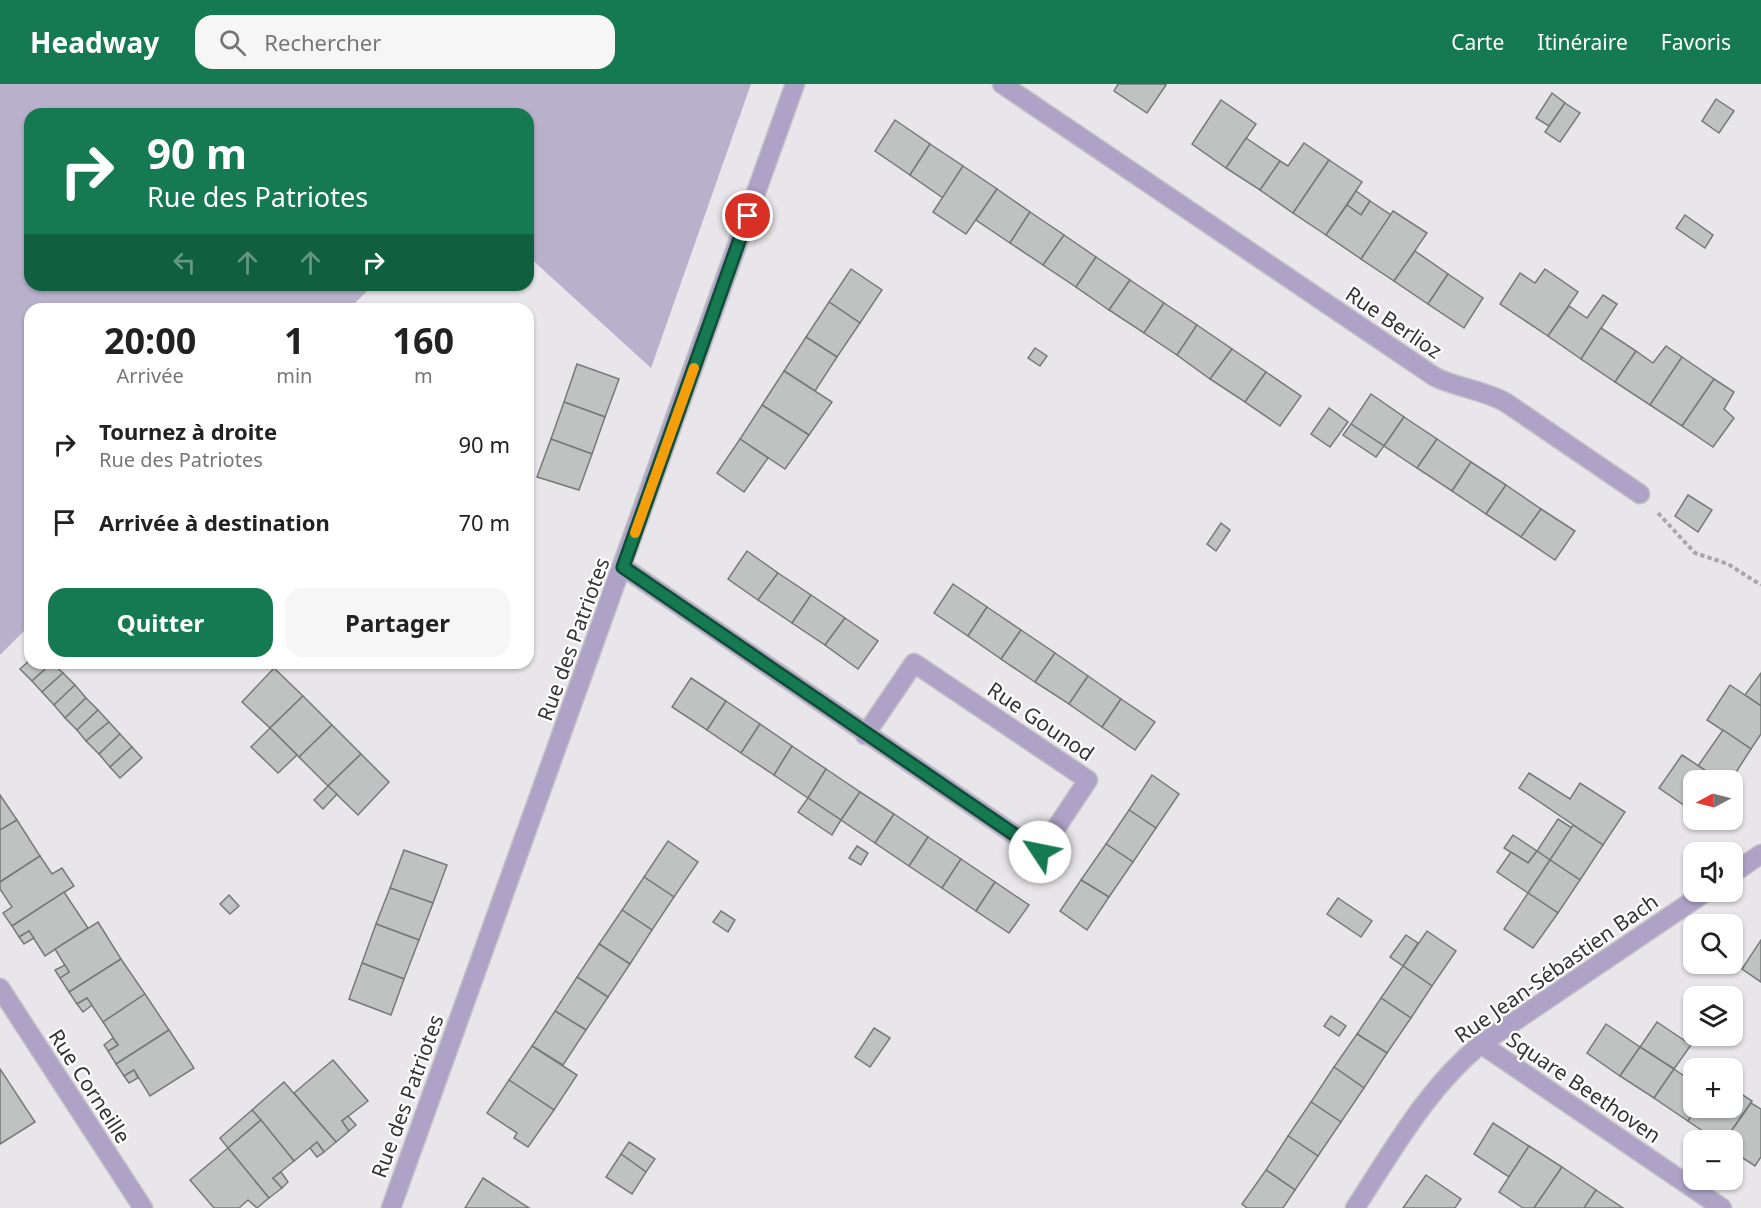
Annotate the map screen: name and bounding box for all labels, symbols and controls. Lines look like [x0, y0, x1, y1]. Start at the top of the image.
search box [195, 15, 615, 69]
text: Headway [30, 23, 159, 61]
icon: search [216, 26, 249, 59]
text: Rechercher [264, 27, 381, 57]
text: Carte [1451, 28, 1504, 56]
text: Itinéraire [1537, 28, 1628, 56]
text: Favoris [1661, 28, 1731, 56]
text: 90 m [147, 124, 247, 181]
icon: right [48, 132, 126, 210]
text: Rue des Patriotes [147, 178, 368, 215]
pin [722, 190, 773, 241]
icon: arrive [731, 199, 764, 232]
icon: left [168, 246, 201, 279]
icon: ahead [231, 246, 264, 279]
icon: ahead [294, 246, 327, 279]
icon: right [357, 246, 390, 279]
street label: Rue Berlioz [1340, 279, 1448, 365]
text: 20:00 [104, 316, 196, 365]
text: 1 [284, 316, 305, 365]
text: 160 [392, 316, 454, 365]
text: Arrivée [117, 362, 184, 389]
text: min [276, 362, 312, 389]
text: m [414, 362, 433, 389]
text: Tournez à droite [99, 416, 277, 446]
icon: right [48, 428, 81, 461]
text: 90 m [459, 429, 510, 459]
text: Rue des Patriotes [99, 446, 263, 473]
icon: arrive [48, 506, 81, 539]
text: Arrivée à destination [99, 507, 330, 537]
text: 70 m [459, 507, 510, 537]
street label: Rue des Patriotes [530, 553, 616, 725]
button: Quitter [48, 588, 273, 657]
button: Partager [285, 588, 510, 657]
street label: Rue Gounod [982, 675, 1100, 767]
north arrow [1683, 770, 1743, 830]
map controls [1683, 770, 1743, 1190]
position arrow [1008, 820, 1072, 884]
button: sound [1683, 842, 1743, 902]
street label: Rue Jean-Sébastien Bach [1449, 887, 1663, 1049]
button: search [1683, 914, 1743, 974]
button: layers [1683, 986, 1743, 1046]
street label: Rue des Patriotes [364, 1010, 450, 1182]
street label: Rue Corneille [43, 1023, 137, 1149]
street label: Square Beethoven [1501, 1025, 1667, 1149]
button: + [1683, 1058, 1743, 1118]
button: − [1683, 1130, 1743, 1190]

